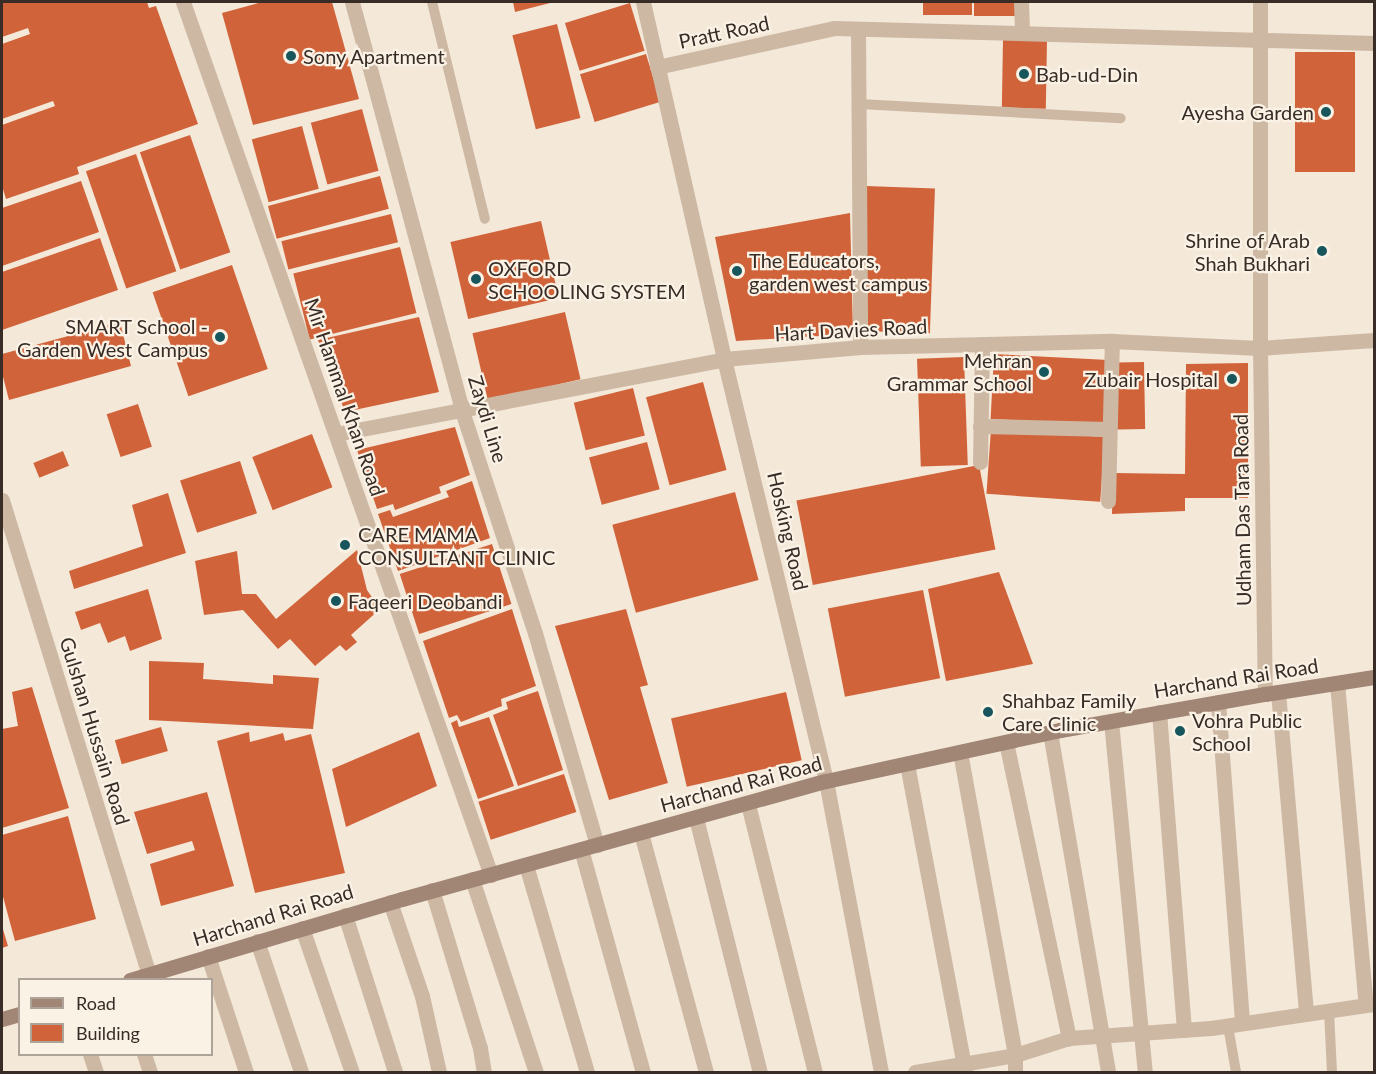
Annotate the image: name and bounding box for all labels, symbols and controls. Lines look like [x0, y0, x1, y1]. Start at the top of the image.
street label: Pratt Road [677, 11, 771, 53]
place label: Sony Apartment [303, 44, 446, 68]
marker: Sony Apartment [284, 49, 298, 63]
place label: Bab-ud-Din [1036, 62, 1138, 86]
marker: Bab-ud-Din [1017, 67, 1031, 81]
place label: Ayesha Garden [1182, 100, 1314, 124]
marker: Ayesha Garden [1319, 105, 1333, 119]
place label: Shrine of Arab Shah Bukhari [1184, 228, 1310, 275]
marker: Shrine of Arab Shah Bukhari [1315, 244, 1329, 258]
place label: The Educators, garden west campus [749, 248, 928, 295]
place label: OXFORD SCHOOLING SYSTEM [488, 256, 686, 303]
marker: The Educators, garden west campus [730, 264, 744, 278]
marker: OXFORD SCHOOLING SYSTEM [469, 272, 483, 286]
street label: Mir Hammal Khan Road [300, 295, 390, 499]
place label: SMART School - Garden West Campus [17, 314, 208, 361]
street label: Hart Davies Road [774, 314, 928, 346]
marker: SMART School - Garden West Campus [213, 330, 227, 344]
place label: Mehran Grammar School [886, 348, 1032, 395]
marker: Mehran Grammar School [1037, 365, 1051, 379]
place label: Zubair Hospital [1084, 367, 1218, 391]
marker: Zubair Hospital [1223, 370, 1241, 388]
street label: Zaydi Line [463, 373, 513, 465]
street label: Udham Das Tara Road [1228, 413, 1256, 607]
street label: Hosking Road [763, 469, 813, 593]
place label: CARE MAMA CONSULTANT CLINIC [358, 522, 556, 569]
marker: CARE MAMA CONSULTANT CLINIC [336, 536, 354, 554]
place label: Faqeeri Deobandi [348, 589, 503, 613]
marker: Faqeeri Deobandi [329, 594, 343, 608]
street label: Gulshan Hussain Road [55, 634, 135, 828]
street label: Harchand Rai Road [1152, 653, 1320, 703]
place label: Shahbaz Family Care Clinic [1002, 688, 1136, 735]
marker: Shahbaz Family Care Clinic [979, 703, 997, 721]
place label: Vohra Public School [1192, 708, 1302, 755]
marker: Vohra Public School [1173, 724, 1187, 738]
street label: Harchand Rai Road [657, 751, 825, 817]
street label: Harchand Rai Road [190, 879, 356, 951]
legend [18, 978, 213, 1056]
text: Road [76, 992, 116, 1014]
text: Building [76, 1022, 140, 1044]

